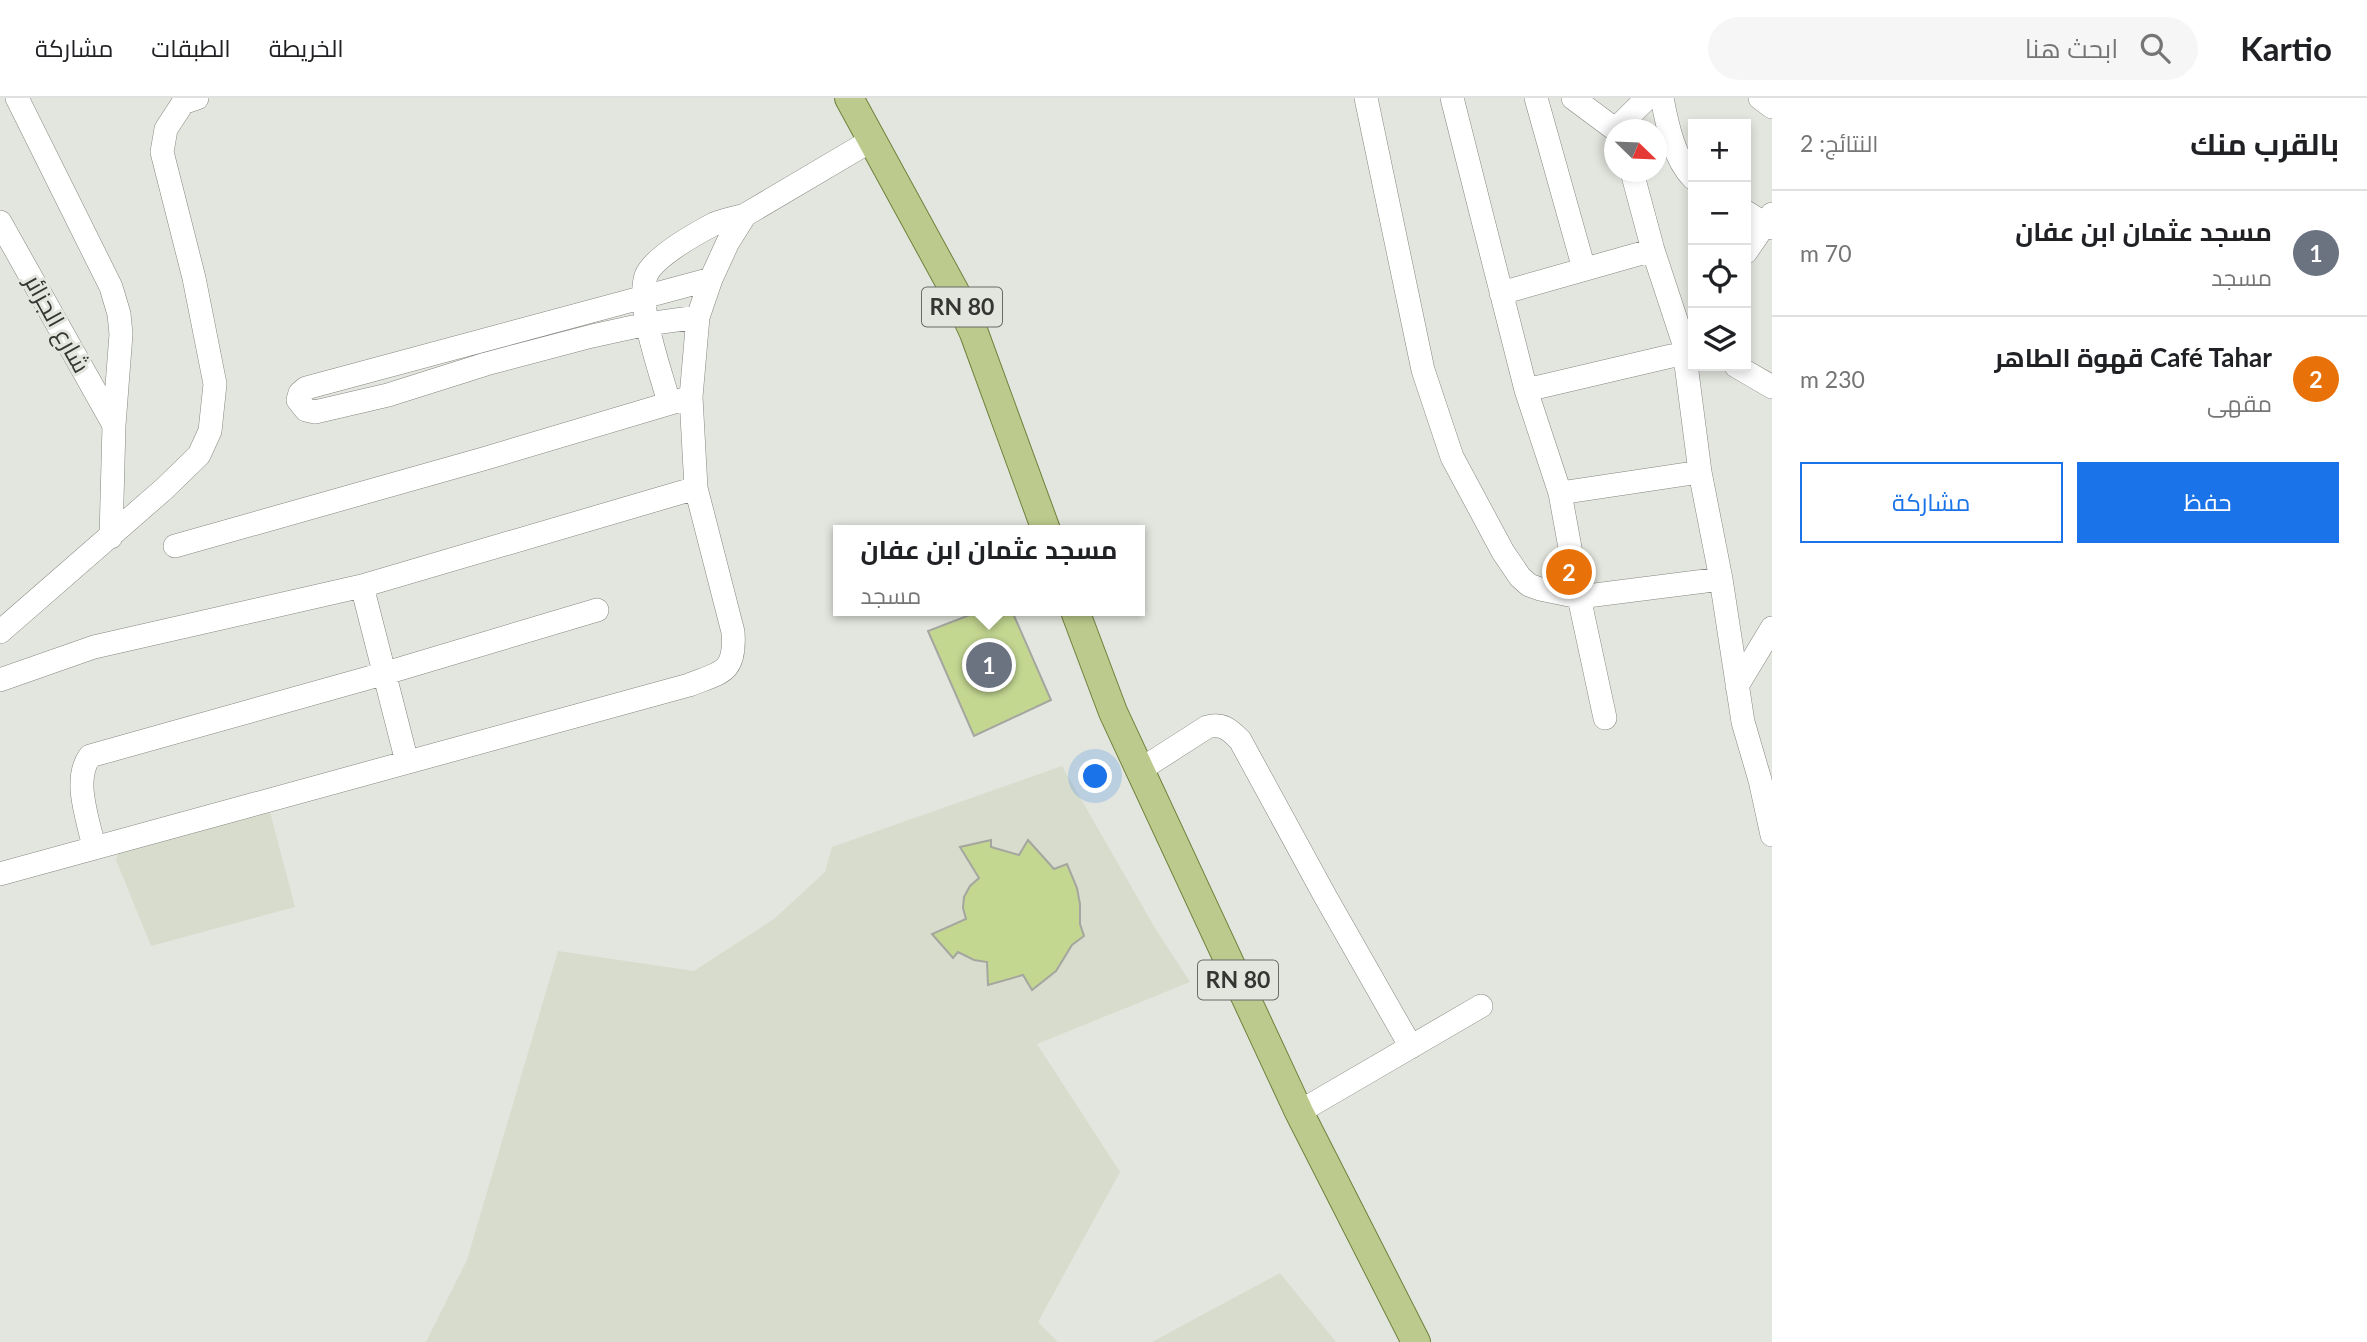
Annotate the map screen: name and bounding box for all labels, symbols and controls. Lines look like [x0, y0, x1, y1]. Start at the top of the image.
search box [1708, 17, 2198, 80]
text: Kartio [2240, 28, 2332, 68]
icon: search [2136, 29, 2174, 67]
text: ابحث هنا [2025, 32, 2118, 64]
text: مشاركة [35, 33, 113, 62]
text: الطبقات [151, 33, 231, 62]
text: الخريطة [269, 33, 344, 62]
north arrow [1604, 119, 1667, 182]
map controls [1688, 119, 1751, 371]
button: + [1688, 119, 1751, 182]
text: بالقرب منك [2190, 125, 2339, 161]
text: النتائج: 2 [1800, 129, 1878, 157]
button: − [1688, 182, 1751, 245]
text: مسجد عثمان ابن عفان [2015, 215, 2272, 247]
text: 70 m [1800, 239, 1852, 267]
text: 1 [2309, 239, 2323, 267]
button: locate [1688, 245, 1751, 308]
text: مسجد [2211, 263, 2272, 291]
street label: شارع الجزائر [16, 268, 97, 379]
road number: RN 80 [922, 288, 1002, 327]
button: layers [1688, 308, 1751, 371]
text: Café Tahar قهوة الطاهر [1994, 341, 2272, 373]
text: 230 m [1800, 365, 1865, 393]
text: 2 [2309, 365, 2323, 393]
text: مقهى [2207, 389, 2272, 417]
button: مشاركة [1800, 462, 2063, 543]
button: حفظ [2077, 462, 2339, 543]
popup [833, 525, 1145, 616]
text: مسجد عثمان ابن عفان [861, 533, 1117, 565]
pin: 2 [1546, 546, 1592, 598]
text: مسجد [861, 581, 921, 609]
pin: 1 [966, 639, 1012, 691]
your location [1078, 759, 1112, 793]
road number: RN 80 [1198, 960, 1278, 1000]

